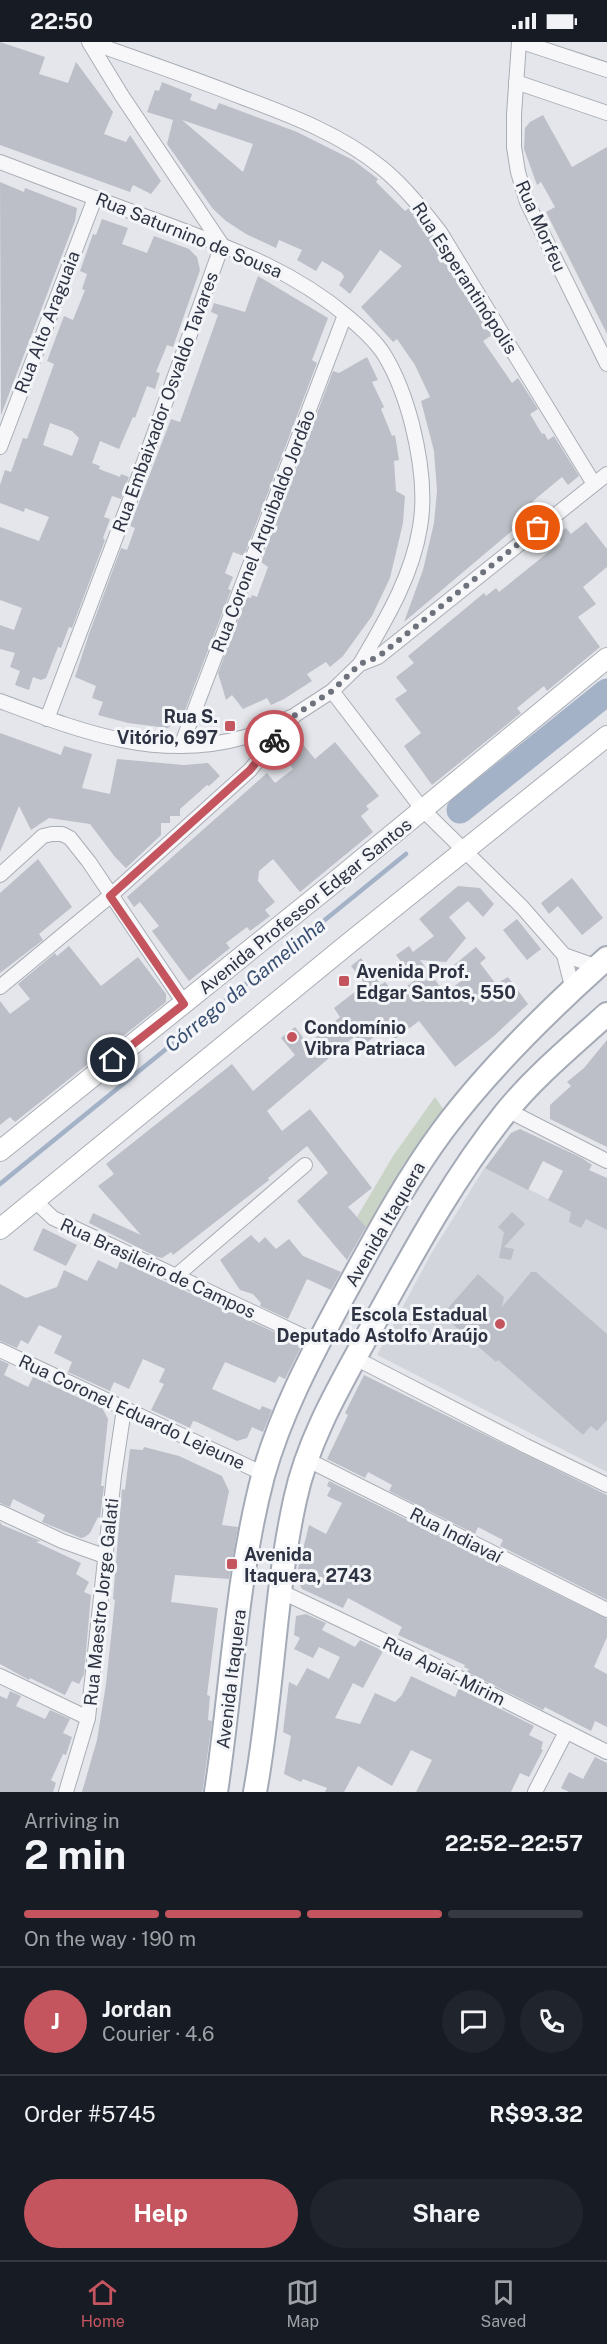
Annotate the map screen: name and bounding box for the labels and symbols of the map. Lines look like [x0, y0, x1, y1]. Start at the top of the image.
street label: Rua Morfeu [512, 177, 570, 275]
street label: Rua Saturnino de Sousa [93, 188, 285, 282]
street label: Rua Esperantinópolis [408, 198, 522, 358]
street label: Rua Alto Araguaia [10, 248, 84, 396]
street label: Rua Embaixador Osvaldo Tavares [108, 269, 222, 535]
street label: Rua Coronel Arquibaldo Jordão [207, 407, 319, 655]
pin [512, 502, 563, 553]
place label: Rua S. Vitório, 697 [117, 706, 218, 748]
courier [244, 710, 304, 770]
marker: Rua S. Vitório, 697 [223, 719, 237, 733]
street label: Avenida Professor Edgar Santos [194, 814, 416, 998]
water label: Córrego da Gamelinha [160, 913, 330, 1057]
place label: Avenida Prof. Edgar Santos, 550 [356, 961, 516, 1003]
marker: Avenida Prof. Edgar Santos, 550 [337, 974, 351, 988]
place label: Condomínio Vibra Patriaca [304, 1017, 425, 1059]
marker: Condomínio Vibra Patriaca [285, 1030, 299, 1044]
pin [87, 1034, 138, 1085]
street label: Avenida Itaquera [341, 1158, 429, 1290]
street label: Rua Brasileiro de Campos [57, 1213, 259, 1323]
place label: Escola Estadual Deputado Astolfo Araújo [277, 1304, 488, 1346]
marker: Escola Estadual Deputado Astolfo Araújo [493, 1317, 507, 1331]
street label: Rua Coronel Eduardo Lejeune [15, 1350, 249, 1474]
street label: Rua Maestro Jorge Galati [80, 1497, 122, 1707]
street label: Rua Indiavaí [406, 1503, 506, 1567]
place label: Avenida Itaquera, 2743 [244, 1544, 372, 1586]
marker: Avenida Itaquera, 2743 [225, 1557, 239, 1571]
street label: Avenida Itaquera [212, 1608, 250, 1750]
street label: Rua Apiaí-Mirim [379, 1632, 509, 1710]

